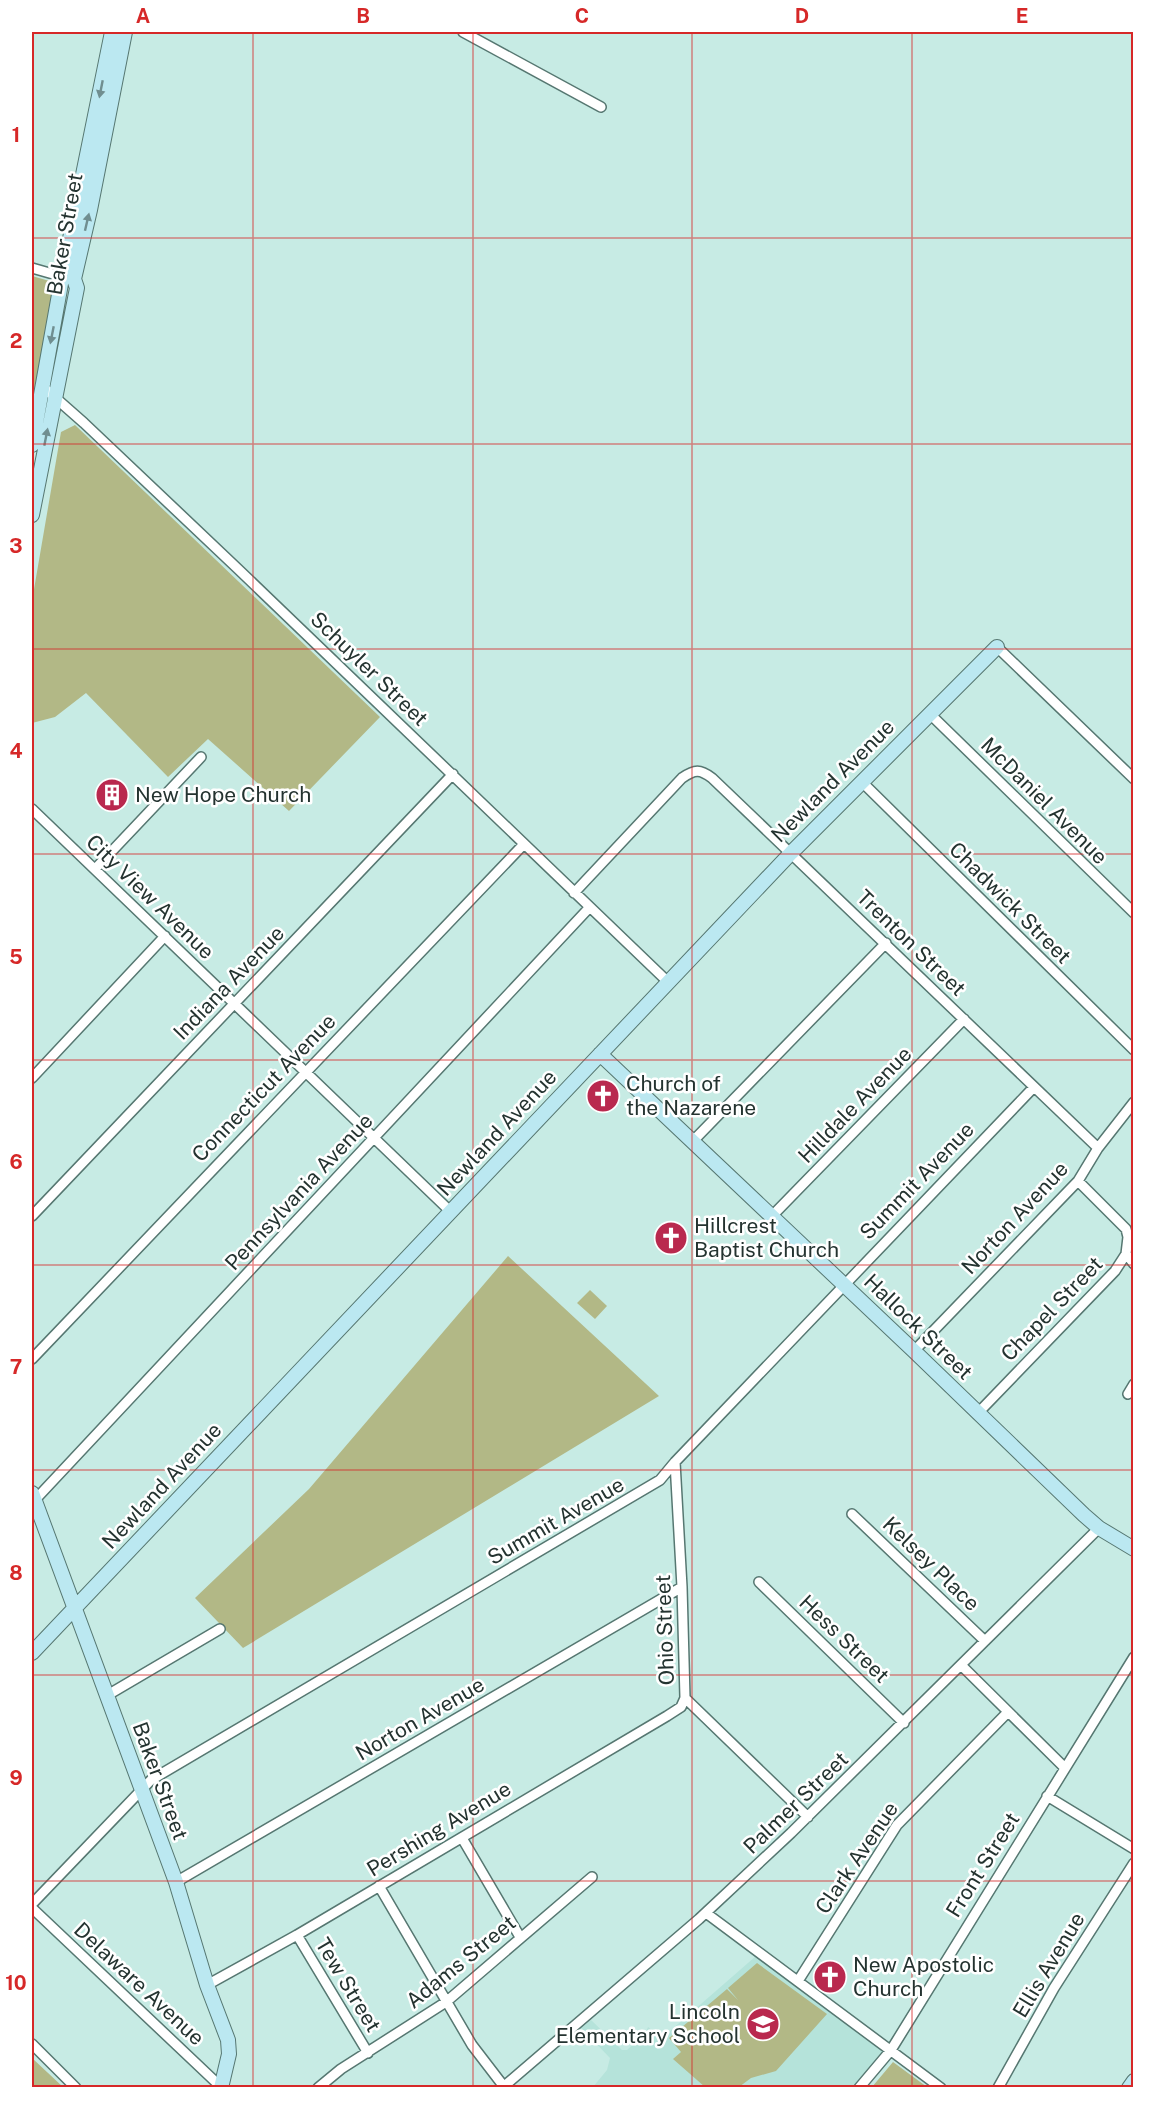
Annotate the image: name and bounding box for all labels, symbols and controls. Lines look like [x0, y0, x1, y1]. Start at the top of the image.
text: A [136, 4, 150, 28]
text: B [356, 4, 370, 28]
text: C [575, 4, 589, 28]
text: D [795, 4, 809, 28]
text: E [1016, 4, 1028, 28]
one-way arrow [96, 80, 105, 99]
text: 1 [12, 123, 20, 147]
street label: Baker Street [41, 171, 88, 297]
one-way arrow [83, 213, 92, 232]
one-way arrow [47, 326, 56, 345]
text: 2 [10, 329, 22, 353]
one-way arrow [42, 427, 51, 446]
text: 3 [9, 534, 23, 558]
street label: Schuyler Street [306, 606, 433, 731]
street label: Newland Avenue [766, 714, 899, 847]
street label: McDaniel Avenue [976, 732, 1113, 869]
text: 4 [9, 739, 23, 763]
building icon: New Hope Church [94, 777, 130, 813]
place label: New Hope Church [135, 782, 311, 807]
street label: City View Avenue [81, 829, 220, 964]
street label: Chadwick Street [944, 837, 1076, 969]
street label: Trenton Street [852, 884, 971, 1001]
street label: Indiana Avenue [168, 921, 289, 1045]
text: 5 [9, 945, 23, 969]
street label: Connecticut Avenue [187, 1009, 341, 1167]
street label: Hilldale Avenue [793, 1041, 917, 1168]
street label: Newland Avenue [432, 1064, 562, 1201]
place label: Church of the Nazarene [626, 1071, 756, 1120]
church icon: Church of the Nazarene [585, 1078, 621, 1114]
street label: Pennsylvania Avenue [220, 1108, 378, 1275]
street label: Summit Avenue [854, 1117, 979, 1244]
text: 6 [9, 1150, 23, 1174]
street label: Norton Avenue [956, 1156, 1073, 1279]
place label: Hillcrest Baptist Church [694, 1213, 839, 1262]
church icon: Hillcrest Baptist Church [653, 1220, 689, 1256]
street label: Chapel Street [996, 1251, 1108, 1366]
street label: Hallock Street [859, 1269, 978, 1385]
text: 7 [10, 1355, 22, 1379]
street label: Newland Avenue [97, 1417, 227, 1554]
street label: Summit Avenue [483, 1471, 628, 1570]
street label: Kelsey Place [878, 1511, 985, 1616]
text: 8 [9, 1561, 23, 1585]
street label: Ohio Street [650, 1574, 679, 1686]
street label: Hess Street [794, 1590, 895, 1688]
street label: Norton Avenue [351, 1672, 489, 1766]
street label: Baker Street [128, 1719, 193, 1843]
street label: Palmer Street [738, 1746, 853, 1859]
text: 9 [9, 1766, 23, 1790]
street label: Pershing Avenue [362, 1776, 515, 1881]
street label: Clark Avenue [810, 1797, 903, 1918]
street label: Front Street [941, 1808, 1025, 1922]
street label: Ellis Avenue [1007, 1908, 1090, 2022]
street label: Adams Street [401, 1910, 521, 2013]
street label: Delaware Avenue [69, 1917, 210, 2050]
street label: Tew Street [311, 1933, 386, 2036]
place label: New Apostolic Church [853, 1952, 994, 2001]
church icon: New Apostolic Church [812, 1959, 848, 1995]
text: 10 [5, 1971, 27, 1995]
place label: Lincoln Elementary School [556, 1999, 740, 2048]
school or university icon: Lincoln Elementary School [745, 2006, 781, 2042]

